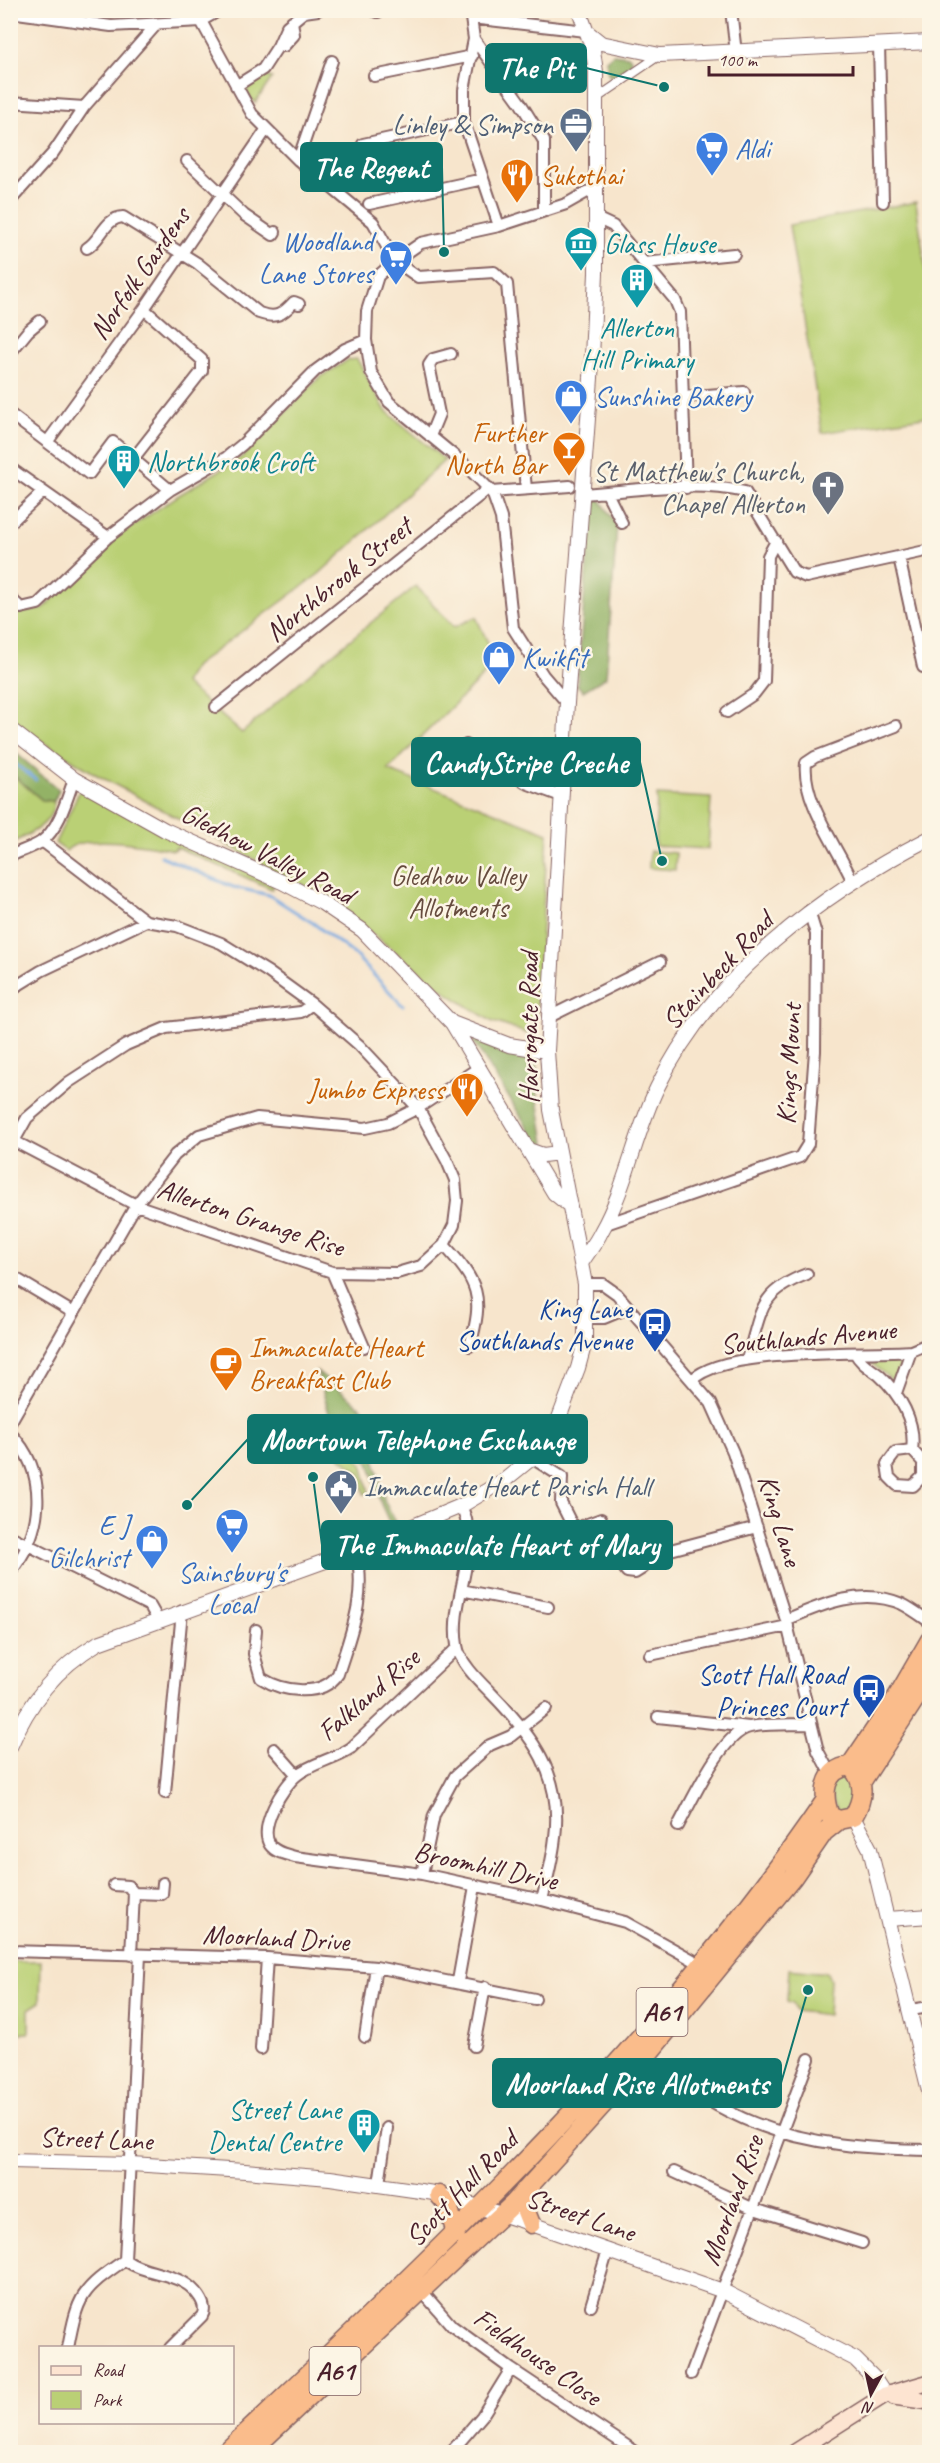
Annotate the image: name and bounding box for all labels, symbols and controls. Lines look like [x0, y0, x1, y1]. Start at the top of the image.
scale bar [709, 39, 853, 77]
callout: The Pit [486, 44, 586, 92]
text: The Pit [498, 49, 577, 87]
text: 100 m [718, 49, 759, 71]
office icon: Linley & Simpson [558, 106, 594, 153]
place label: Linley & Simpson [393, 107, 554, 142]
supermarket icon: Aldi [694, 130, 730, 177]
place label: Aldi [735, 131, 774, 166]
callout: The Regent [301, 143, 442, 191]
text: The Regent [313, 149, 432, 187]
restaurant icon: Sukothai [499, 157, 535, 204]
place label: Sukothai [540, 158, 626, 193]
street label: Norfolk Gardens [81, 198, 199, 346]
place label: Woodland Lane Stores [259, 224, 377, 291]
museum icon: Glass House [563, 225, 599, 272]
place label: Glass House [604, 226, 717, 261]
supermarket icon: Woodland Lane Stores [378, 239, 414, 286]
building icon: Allerton Hill Primary [619, 262, 655, 309]
place label: Allerton Hill Primary [581, 310, 696, 377]
shop icon: Sunshine Bakery [553, 378, 589, 425]
place label: Sunshine Bakery [594, 379, 754, 414]
place label: Further North Bar [445, 415, 549, 482]
bar icon: Further North Bar [551, 430, 587, 477]
building icon: Northbrook Croft [106, 443, 142, 490]
place label: Northbrook Croft [147, 444, 317, 479]
place label: St Matthew's Church, Chapel Allerton [593, 454, 805, 521]
church icon: St Matthew's Church, Chapel Allerton [810, 469, 846, 516]
street label: Northbrook Street [258, 507, 422, 649]
shop icon: Kwikfit [481, 639, 517, 686]
place label: Kwikfit [522, 640, 591, 675]
callout: CandyStripe Creche [412, 738, 640, 786]
text: CandyStripe Creche [424, 744, 631, 782]
street label: Gledhow Valley Road [176, 795, 363, 914]
park label: Gledhow Valley Allotments [390, 858, 528, 925]
street label: Stainbeck Road [654, 901, 784, 1037]
street label: Harrogate Road [511, 948, 546, 1104]
street label: Kings Mount [768, 1000, 809, 1125]
restaurant icon: Jumbo Express [449, 1071, 485, 1118]
place label: Jumbo Express [306, 1072, 446, 1107]
street label: Allerton Grange Rise [153, 1171, 350, 1265]
place label: King Lane Southlands Avenue [456, 1291, 634, 1358]
bus stop icon: King Lane Southlands Avenue [637, 1306, 673, 1353]
street label: Southlands Avenue [719, 1311, 899, 1362]
place label: Immaculate Heart Breakfast Club [249, 1330, 426, 1397]
cafe icon: Immaculate Heart Breakfast Club [208, 1345, 244, 1392]
callout: Moortown Telephone Exchange [248, 1415, 587, 1463]
text: Moortown Telephone Exchange [261, 1421, 577, 1459]
public building icon: Immaculate Heart Parish Hall [323, 1468, 359, 1515]
place label: Immaculate Heart Parish Hall [364, 1469, 656, 1504]
street label: King Lane [750, 1470, 811, 1572]
supermarket icon: Sainsbury's Local [214, 1507, 250, 1554]
place label: E J Gilchrist [48, 1508, 133, 1575]
callout: The Immaculate Heart of Mary [322, 1521, 672, 1569]
shop icon: E J Gilchrist [134, 1523, 170, 1570]
text: The Immaculate Heart of Mary [335, 1526, 662, 1565]
place label: Sainsbury's Local [178, 1555, 288, 1622]
street label: Falkland Rise [310, 1639, 428, 1748]
place label: Scott Hall Road Princes Court [698, 1657, 850, 1724]
bus stop icon: Scott Hall Road Princes Court [851, 1672, 887, 1719]
street label: Broomhill Drive [411, 1833, 563, 1898]
street label: Moorland Drive [202, 1916, 352, 1959]
road number: A61 [636, 1988, 688, 2036]
callout: Moorland Rise Allotments [493, 2059, 781, 2107]
text: Moorland Rise Allotments [505, 2065, 772, 2103]
place label: Street Lane Dental Centre [207, 2092, 343, 2159]
building icon: Street Lane Dental Centre [346, 2107, 382, 2154]
street label: Street Lane [39, 2119, 155, 2158]
street label: Scott Hall Road [397, 2120, 528, 2254]
street label: Moorland Rise [692, 2129, 772, 2270]
street label: Street Lane [522, 2180, 642, 2250]
street label: Fieldhouse Close [467, 2300, 610, 2414]
legend [39, 2346, 234, 2424]
road number: A61 [310, 2347, 360, 2395]
text: Road [93, 2359, 126, 2381]
north arrow [841, 2364, 901, 2424]
text: Park [93, 2389, 123, 2411]
text: N [860, 2397, 875, 2418]

